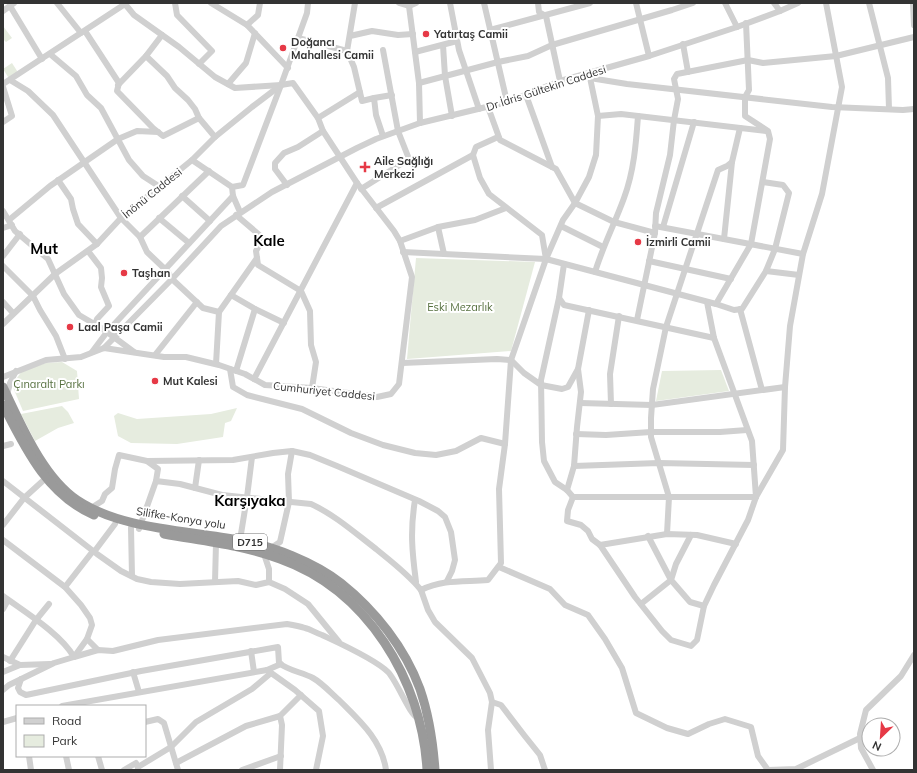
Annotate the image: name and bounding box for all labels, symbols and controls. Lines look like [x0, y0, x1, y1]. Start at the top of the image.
place label: Yatırtaş Camii [433, 27, 508, 41]
marker: Yatırtaş Camii [421, 29, 431, 39]
place label: Doğancı Mahallesi Camii [291, 35, 374, 62]
marker: Doğancı Mahallesi Camii [278, 43, 288, 53]
street label: Dr İdris Gültekin Caddesi [484, 62, 608, 114]
place label: Aile Sağlığı Merkezi [374, 154, 433, 181]
marker: Aile Sağlığı Merkezi [359, 161, 371, 173]
street label: İnönü Caddesi [119, 165, 185, 221]
district label: Kale [253, 231, 285, 250]
place label: İzmirli Camii [646, 234, 711, 249]
marker: İzmirli Camii [633, 237, 643, 247]
district label: Mut [30, 239, 58, 258]
place label: Taşhan [132, 266, 170, 280]
marker: Taşhan [119, 268, 129, 278]
park label: Eski Mezarlık [427, 300, 493, 314]
place label: Laal Paşa Camii [78, 320, 163, 334]
marker: Laal Paşa Camii [65, 322, 75, 332]
place label: Mut Kalesi [163, 374, 218, 388]
marker: Mut Kalesi [150, 376, 160, 386]
park label: Çınaraltı Parkı [13, 377, 85, 391]
street label: Cumhuriyet Caddesi [272, 379, 376, 403]
district label: Karşıyaka [214, 491, 286, 510]
street label: Silifke-Konya yolu [135, 504, 227, 532]
road number: D715 [233, 534, 267, 550]
legend [16, 705, 146, 757]
text: Road [52, 713, 81, 728]
north arrow [861, 717, 901, 757]
text: Park [52, 733, 78, 748]
text: N [870, 738, 883, 754]

